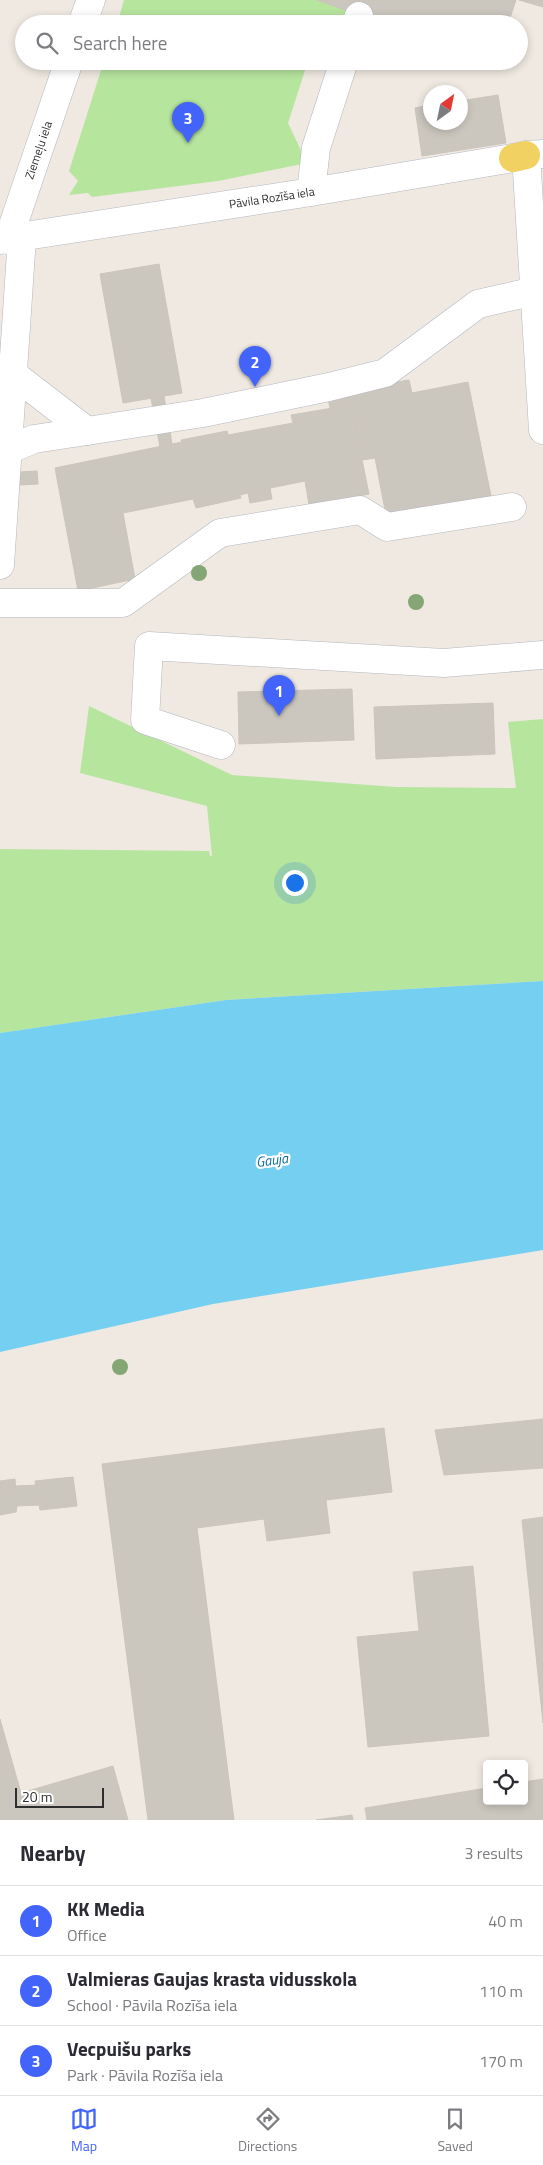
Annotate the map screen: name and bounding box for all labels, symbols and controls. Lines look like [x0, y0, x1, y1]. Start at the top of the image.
search box [15, 15, 528, 70]
text: Search here [73, 28, 167, 57]
icon: search [33, 29, 61, 57]
north arrow [423, 85, 468, 130]
pin: 3 [172, 102, 204, 143]
street label: Ziemeļu iela [19, 118, 57, 182]
street label: Pāvila Rozīša iela [228, 182, 316, 214]
pin: 2 [239, 346, 271, 387]
pin: 1 [263, 675, 295, 716]
your location [282, 870, 308, 896]
water label: Gauja [255, 1147, 290, 1172]
map controls [483, 1760, 528, 1805]
button: locate [483, 1760, 528, 1805]
scale bar [15, 1785, 104, 1808]
text: 20 m [22, 1786, 52, 1807]
text: Nearby [20, 1837, 85, 1869]
text: 3 results [464, 1841, 523, 1865]
text: KK Media [67, 1894, 145, 1923]
text: 1 [32, 1909, 40, 1933]
text: 40 m [488, 1909, 523, 1933]
text: Office [67, 1923, 107, 1947]
text: Valmieras Gaujas krasta vidusskola [67, 1964, 357, 1993]
text: 2 [32, 1979, 40, 2003]
text: 110 m [479, 1979, 523, 2003]
text: School · Pāvila Rozīša iela [67, 1993, 237, 2017]
text: Vecpuišu parks [67, 2034, 191, 2063]
text: 3 [32, 2049, 40, 2073]
text: 170 m [479, 2049, 523, 2073]
text: Park · Pāvila Rozīša iela [67, 2063, 223, 2087]
tab: Map [70, 2105, 98, 2156]
tab: Directions [238, 2105, 297, 2156]
tab: Saved [437, 2105, 473, 2156]

